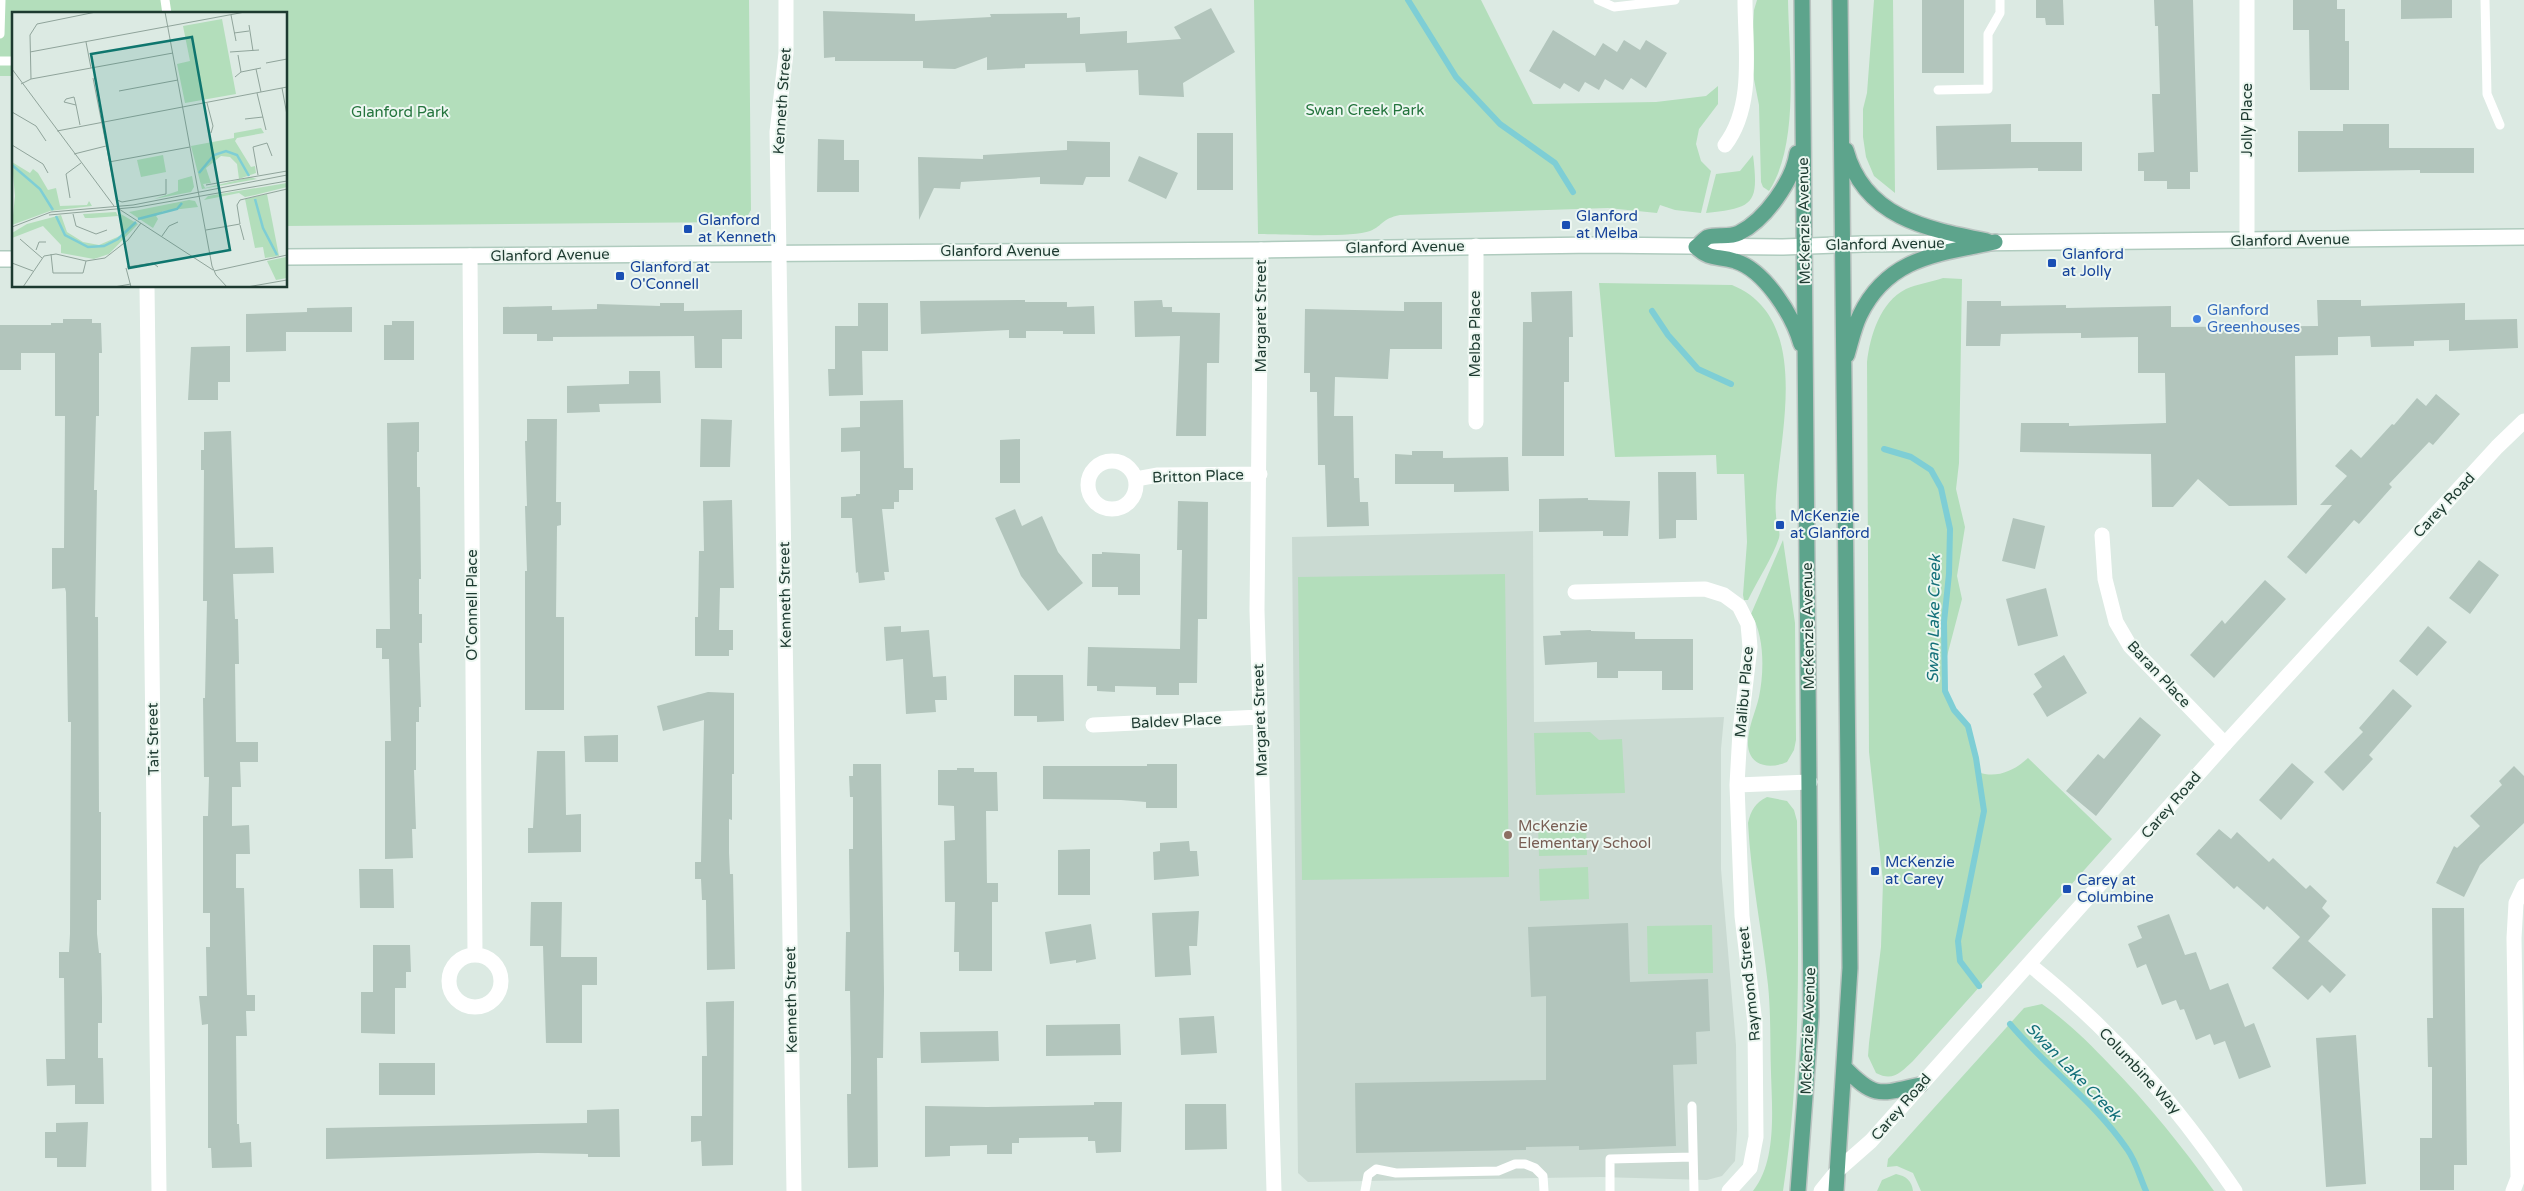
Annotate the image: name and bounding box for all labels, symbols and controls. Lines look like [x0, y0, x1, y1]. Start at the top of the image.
inset map [12, 12, 288, 288]
street label: Kenneth Street [769, 47, 795, 155]
street label: Jolly Place [2238, 83, 2256, 157]
park label: Swan Creek Park [1306, 101, 1424, 119]
park label: Glanford Park [351, 103, 449, 121]
street label: McKenzie Avenue [1794, 157, 1814, 285]
place label: Glanford at Melba [1576, 207, 1638, 242]
place label: Glanford at Kenneth [698, 211, 776, 246]
marker: Glanford at Melba [1560, 219, 1572, 231]
marker: Glanford at Kenneth [682, 223, 694, 235]
street label: Glanford Avenue [2230, 230, 2350, 250]
street label: Glanford Avenue [1825, 234, 1945, 254]
street label: Glanford Avenue [1345, 237, 1465, 257]
street label: Glanford Avenue [940, 242, 1060, 260]
street label: Glanford Avenue [490, 245, 610, 265]
place label: Glanford at Jolly [2062, 245, 2124, 280]
marker: Glanford at Jolly [2046, 257, 2058, 269]
place label: Glanford at O'Connell [630, 258, 710, 293]
street label: Margaret Street [1252, 259, 1270, 372]
marker: Glanford at O'Connell [614, 270, 626, 282]
street label: Melba Place [1466, 291, 1484, 377]
place label: Glanford Greenhouses [2207, 301, 2300, 336]
marker: Glanford Greenhouses [2191, 313, 2203, 325]
street label: Britton Place [1152, 465, 1244, 487]
street label: Carey Road [2409, 469, 2479, 541]
place label: McKenzie at Glanford [1790, 507, 1870, 542]
marker: McKenzie at Glanford [1774, 519, 1786, 531]
street label: Kenneth Street [775, 541, 795, 649]
street label: O'Connell Place [463, 549, 481, 661]
water label: Swan Lake Creek [1923, 553, 1945, 683]
street label: McKenzie Avenue [1798, 562, 1818, 690]
street label: Baran Place [2124, 637, 2194, 711]
street label: Malibu Place [1731, 646, 1757, 738]
street label: Margaret Street [1249, 663, 1271, 777]
street label: Tait Street [143, 702, 163, 775]
street label: Baldev Place [1130, 710, 1222, 732]
street label: Carey Road [2137, 768, 2205, 842]
place label: McKenzie Elementary School [1518, 817, 1651, 852]
marker: McKenzie Elementary School [1502, 829, 1514, 841]
place label: McKenzie at Carey [1885, 853, 1955, 888]
marker: McKenzie at Carey [1869, 865, 1881, 877]
place label: Carey at Columbine [2077, 871, 2154, 906]
marker: Carey at Columbine [2061, 883, 2073, 895]
street label: Raymond Street [1734, 925, 1764, 1042]
street label: Kenneth Street [781, 946, 801, 1054]
street label: McKenzie Avenue [1797, 967, 1819, 1095]
water label: Swan Lake Creek [2021, 1019, 2126, 1126]
street label: Columbine Way [2095, 1024, 2185, 1118]
street label: Carey Road [1867, 1070, 1935, 1144]

